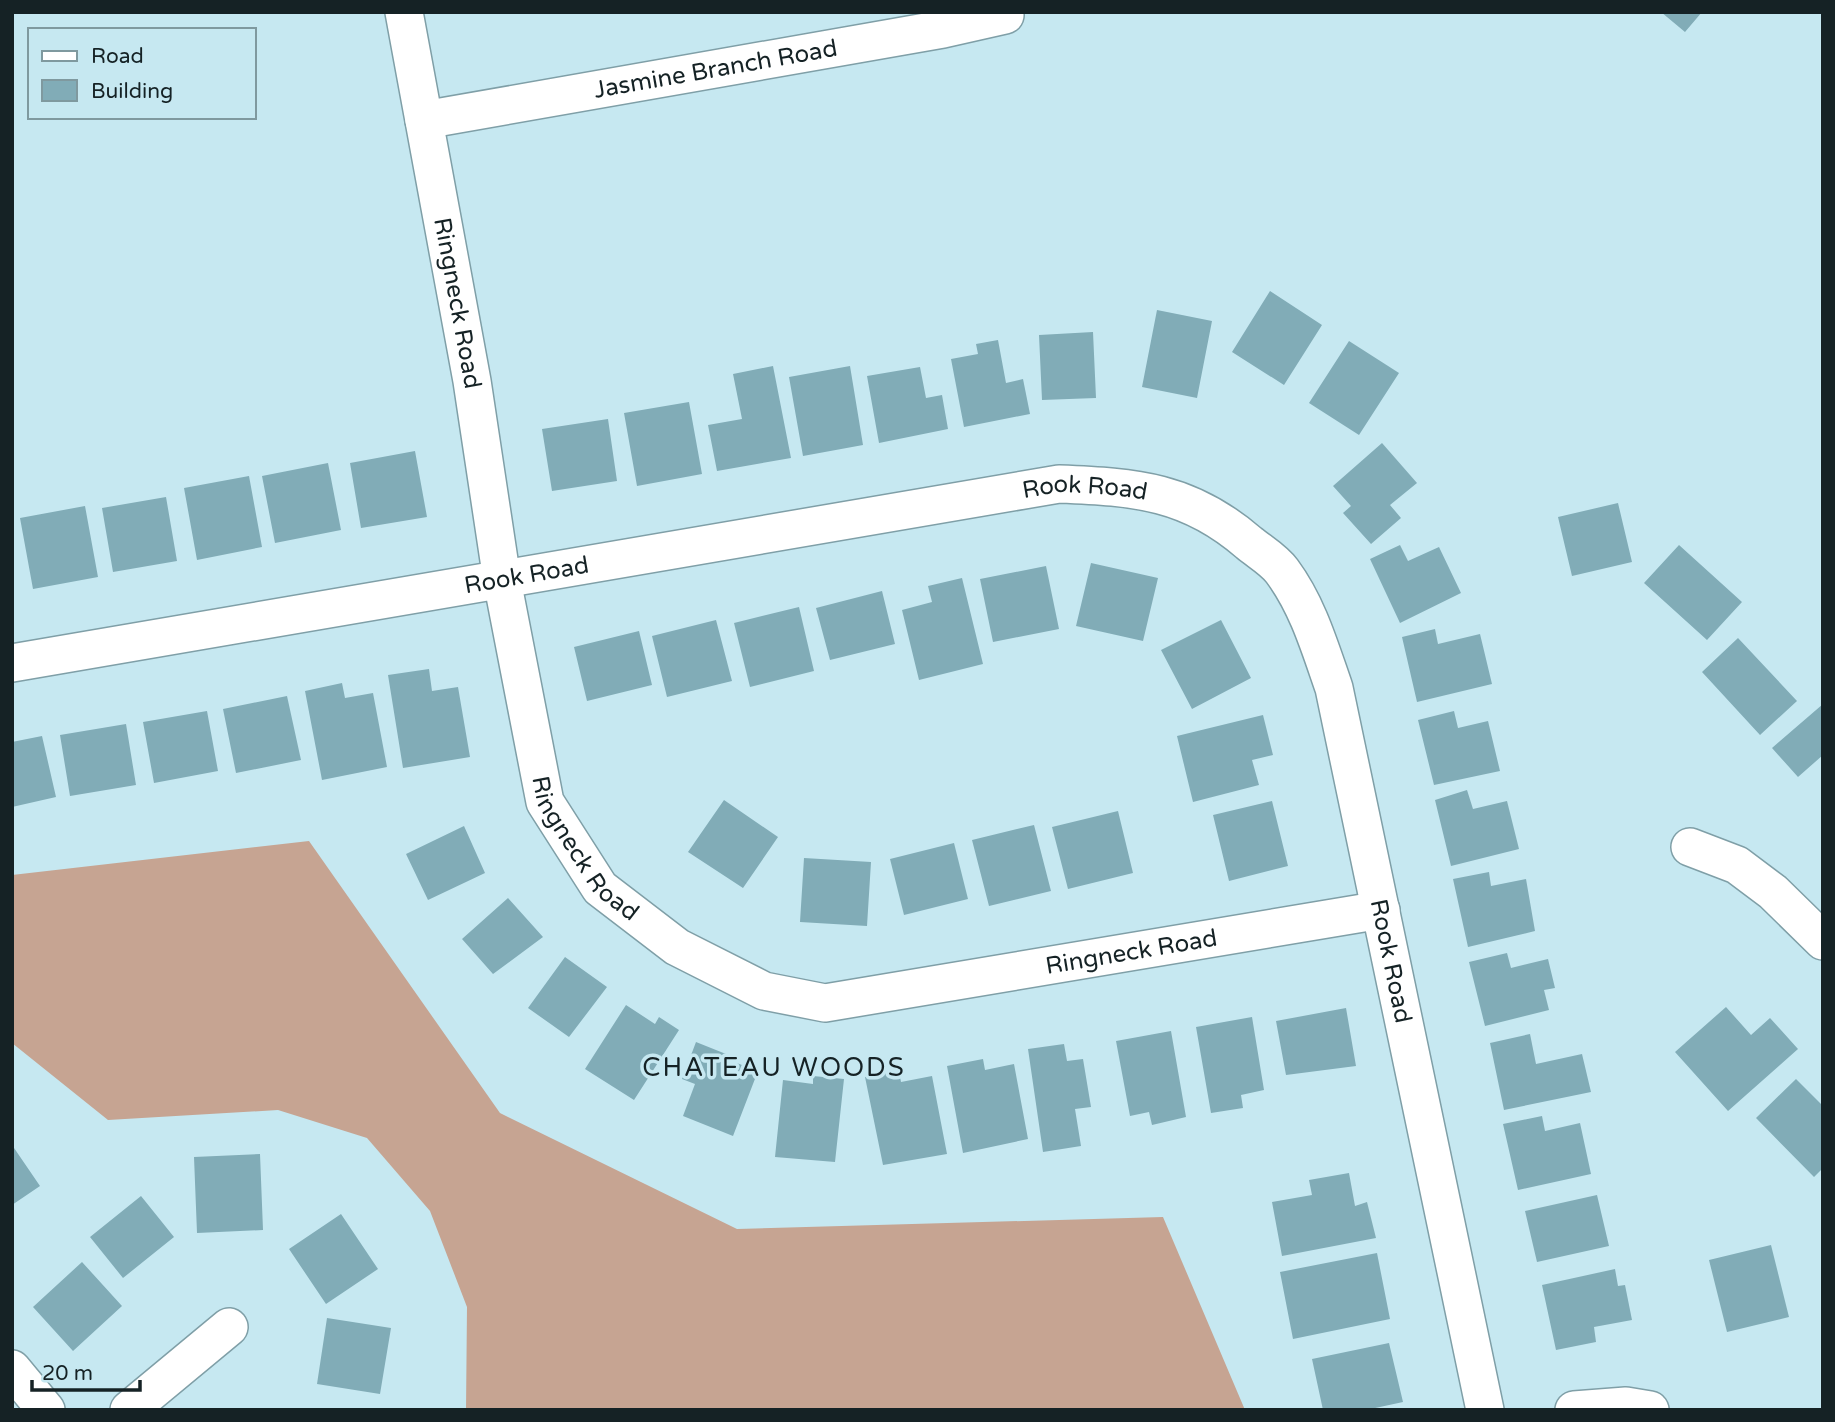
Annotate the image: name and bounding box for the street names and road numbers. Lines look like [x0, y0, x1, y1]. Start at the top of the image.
street label: Jasmine Branch Road [592, 34, 840, 105]
street label: Ringneck Road [427, 215, 487, 391]
street label: Rook Road [1020, 470, 1150, 507]
street label: Rook Road [462, 551, 591, 600]
street label: Ringneck Road [525, 773, 644, 927]
street label: Rook Road [1364, 897, 1418, 1026]
street label: Ringneck Road [1044, 924, 1219, 981]

